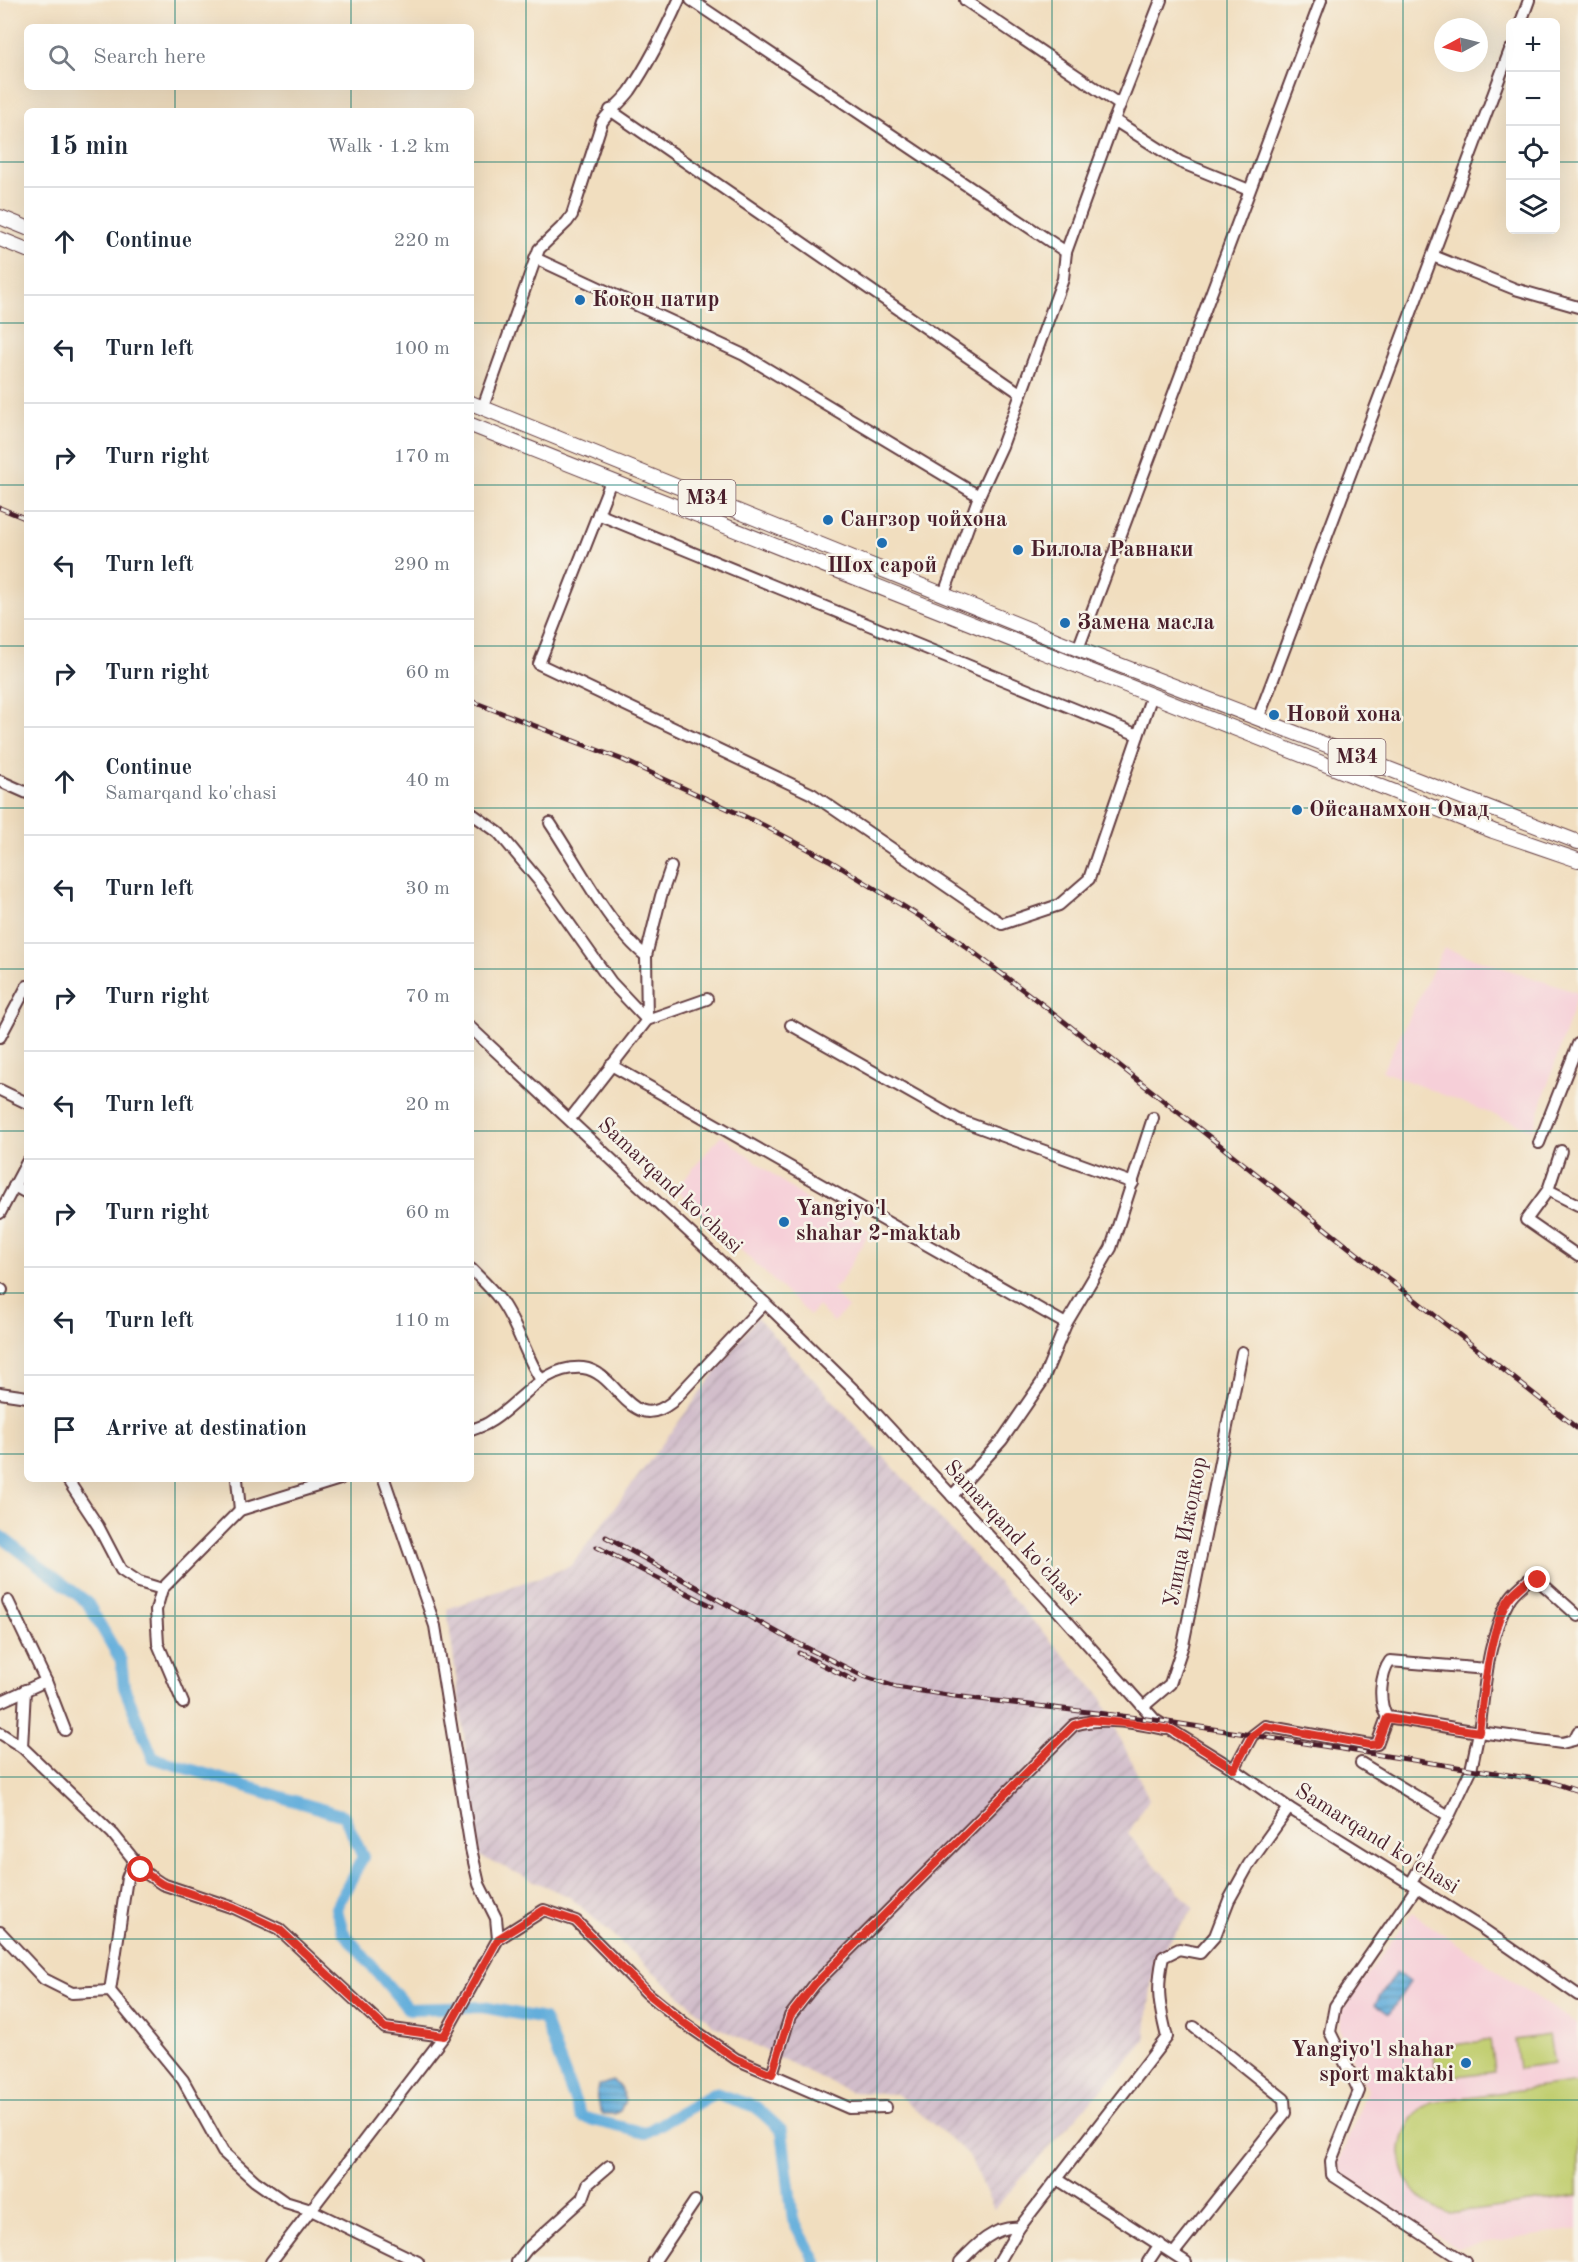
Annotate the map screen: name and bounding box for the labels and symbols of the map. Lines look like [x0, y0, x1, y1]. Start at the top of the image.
north arrow [1434, 18, 1488, 72]
place label: Кокон патир [592, 289, 719, 311]
marker: Кокон патир [573, 293, 587, 307]
road number: M34 [678, 480, 736, 516]
place label: Сангзор чойхона [840, 509, 1007, 531]
marker: Сангзор чойхона [821, 513, 835, 527]
marker: Шох сарой [875, 536, 889, 550]
place label: Билола Равнаки [1030, 539, 1194, 561]
marker: Билола Равнаки [1011, 543, 1025, 557]
place label: Шох сарой [827, 555, 937, 577]
place label: Замена масла [1077, 612, 1215, 634]
marker: Замена масла [1058, 616, 1072, 630]
place label: Новой хона [1286, 704, 1402, 726]
marker: Новой хона [1267, 708, 1281, 722]
road number: M34 [1328, 739, 1386, 775]
place label: Ойсанамхон Омад [1309, 799, 1489, 821]
marker: Ойсанамхон Омад [1290, 803, 1304, 817]
street label: Samarqand ko'chasi [593, 1114, 747, 1258]
place label: Yangiyo'l shahar 2-maktab [796, 1198, 961, 1245]
marker: Yangiyo'l shahar 2-maktab [777, 1215, 791, 1229]
street label: Улица Ижодкор [1161, 1455, 1211, 1609]
street label: Samarqand ko'chasi [940, 1456, 1084, 1610]
route end [1524, 1566, 1550, 1592]
street label: Samarqand ko'chasi [1291, 1780, 1463, 1898]
route start [127, 1856, 153, 1882]
place label: Yangiyo'l shahar sport maktabi [1291, 2039, 1454, 2086]
marker: Yangiyo'l shahar sport maktabi [1459, 2056, 1473, 2070]

